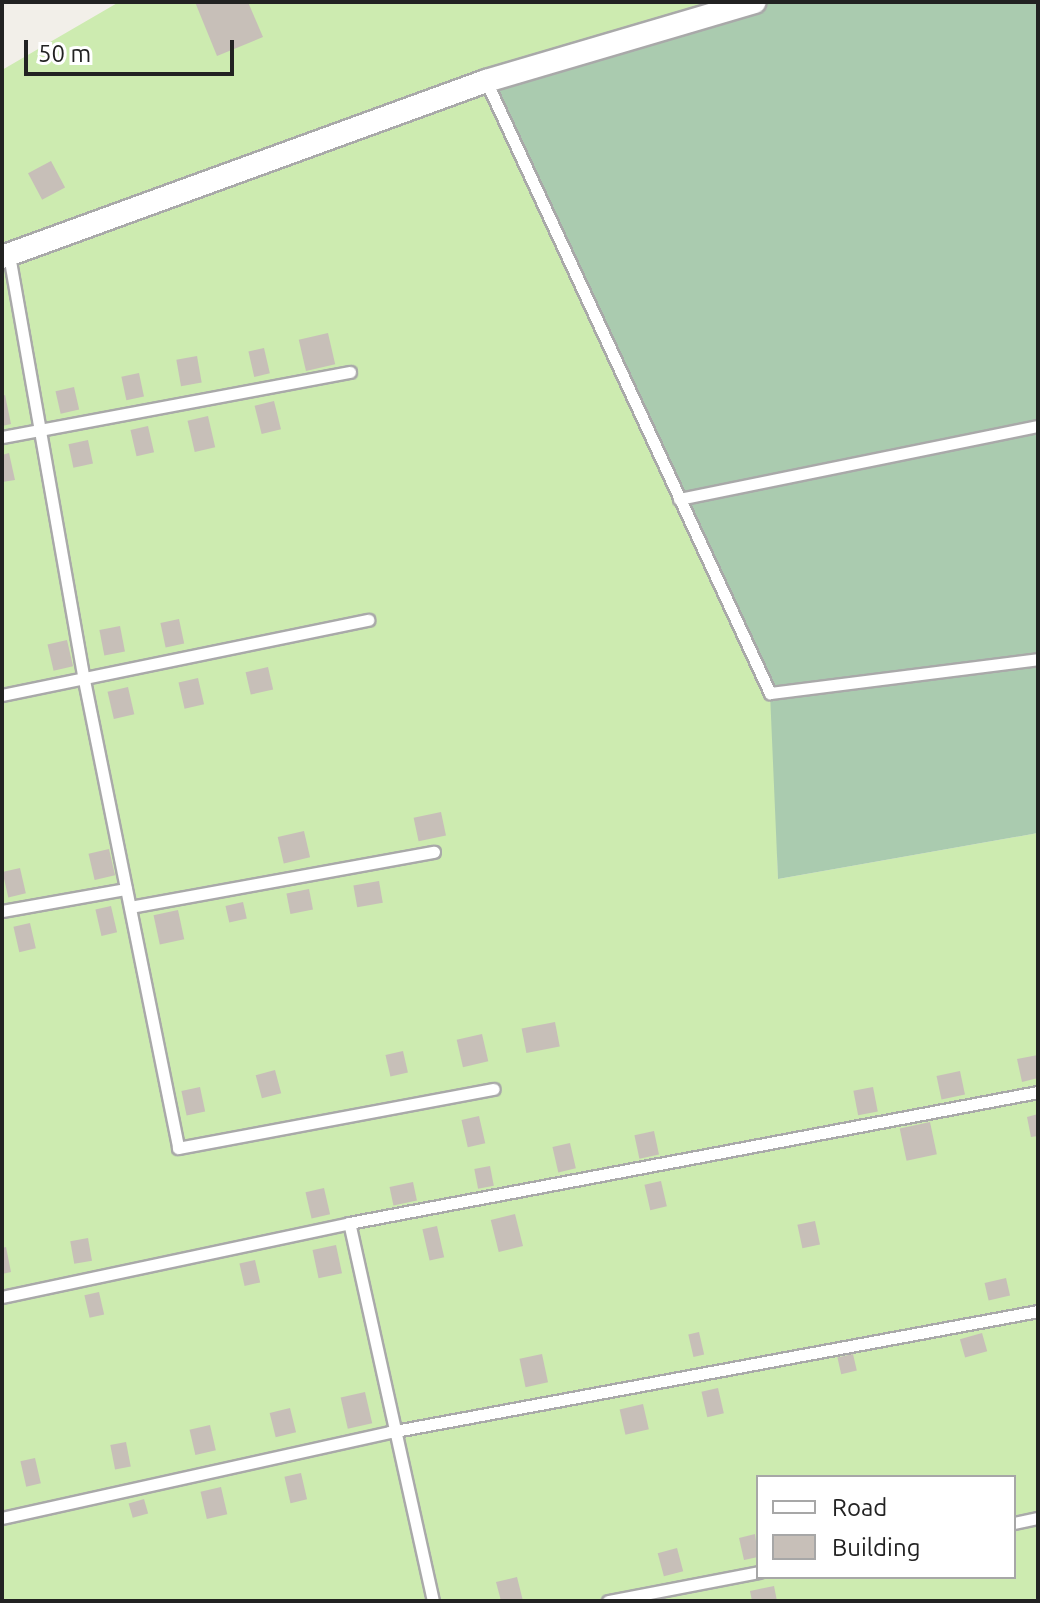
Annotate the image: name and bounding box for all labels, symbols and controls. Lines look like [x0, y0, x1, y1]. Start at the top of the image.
scale bar [28, 24, 238, 74]
text: 50 m [38, 40, 91, 67]
legend [756, 1475, 1016, 1579]
text: Road [832, 1494, 887, 1521]
text: Building [832, 1534, 920, 1561]

